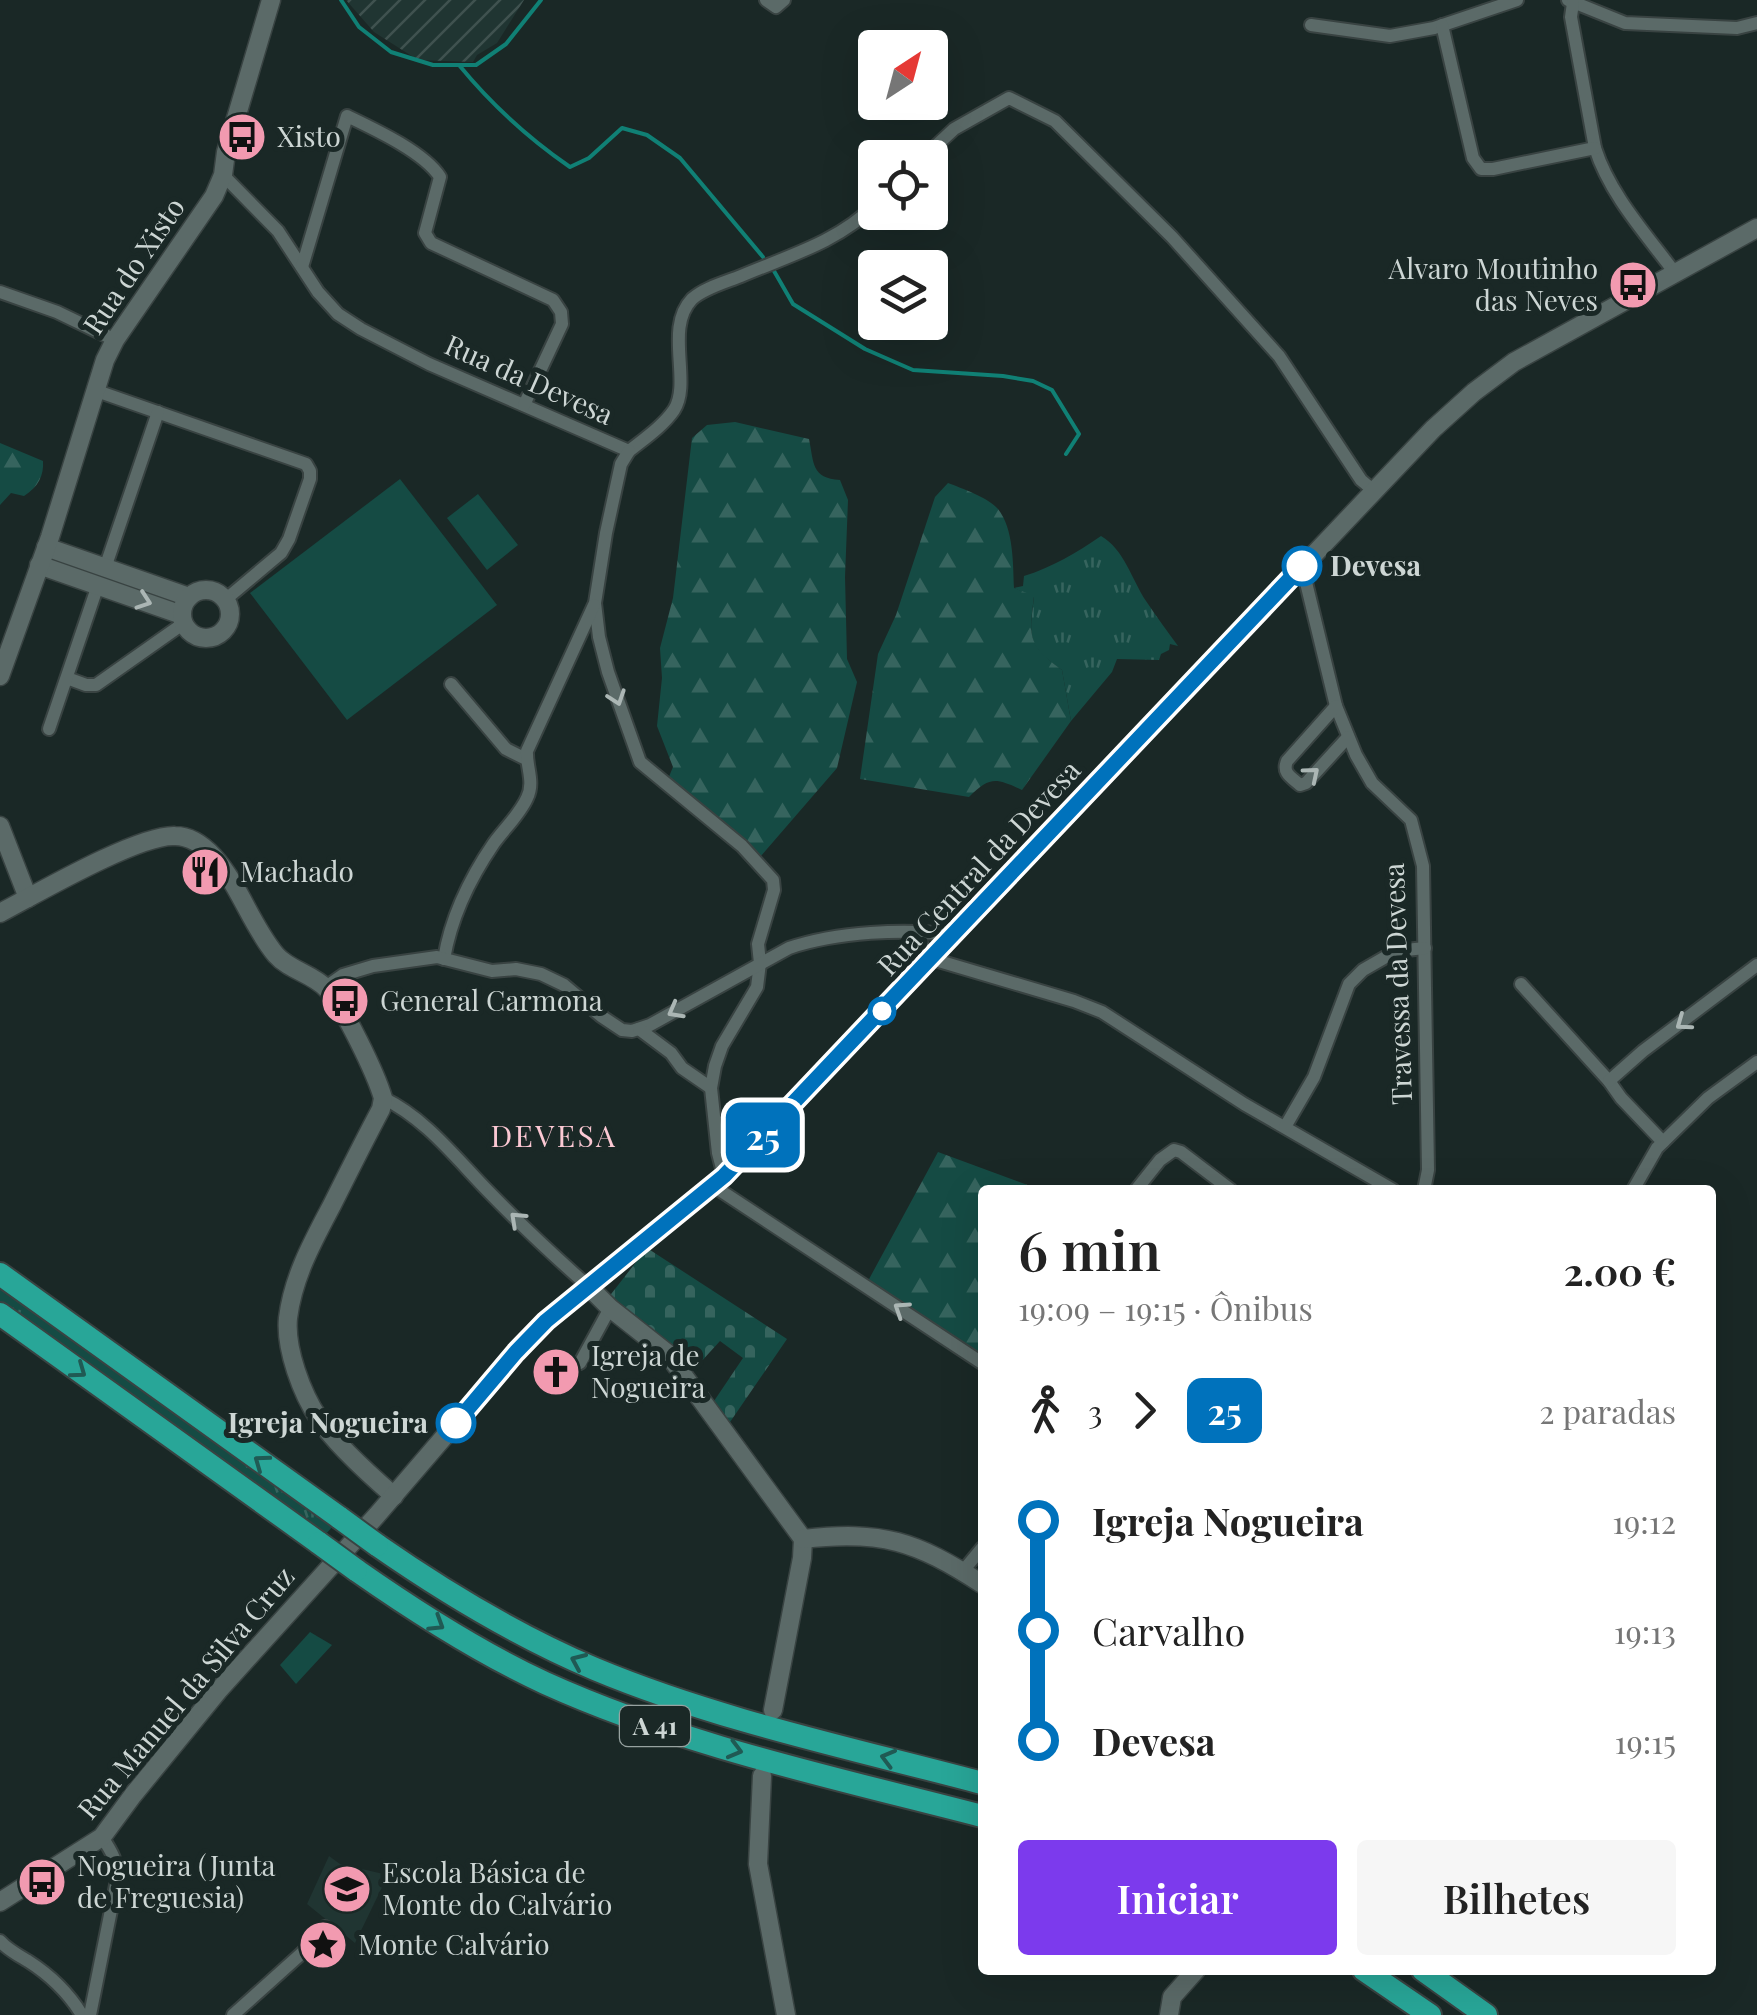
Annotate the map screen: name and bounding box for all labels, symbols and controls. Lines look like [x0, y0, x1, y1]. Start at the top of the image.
north arrow [858, 30, 948, 120]
map controls [858, 30, 948, 340]
bus stop icon: Xisto [216, 111, 268, 163]
place label: Xisto [277, 117, 341, 154]
button: locate [858, 140, 948, 230]
street label: Rua do Xisto [74, 190, 192, 341]
place label: Alvaro Moutinho das Neves [1388, 249, 1598, 318]
button: layers [858, 250, 948, 340]
bus stop icon: Alvaro Moutinho das Neves [1607, 259, 1659, 311]
street label: Rua da Devesa [440, 325, 619, 432]
place label: Devesa [1330, 546, 1421, 583]
marker: Devesa [1283, 547, 1321, 585]
one-way arrow [134, 589, 151, 610]
one-way arrow [605, 688, 626, 705]
street label: Rua Central da Devesa [868, 751, 1088, 983]
one-way arrow [1301, 768, 1319, 786]
restaurant icon: Machado [179, 846, 231, 898]
place label: Machado [240, 852, 354, 889]
street label: Travessa da Devesa [1374, 862, 1419, 1106]
bus stop icon: General Carmona [319, 975, 371, 1027]
place label: General Carmona [380, 981, 603, 1018]
one-way arrow [668, 998, 686, 1018]
unlabelled marker [869, 998, 895, 1024]
one-way arrow [1675, 1010, 1694, 1029]
line badge: 25 [718, 1102, 808, 1168]
text: 25 [746, 1112, 780, 1159]
district label: DEVESA [491, 1115, 617, 1155]
text: 6 min [1018, 1211, 1161, 1285]
one-way arrow [511, 1213, 529, 1231]
text: 2.00 € [1564, 1245, 1676, 1296]
text: 19:09 – 19:15 · Ônibus [1018, 1286, 1313, 1329]
one-way arrow [894, 1303, 912, 1322]
place label: Igreja de Nogueira [591, 1336, 705, 1405]
church icon: Igreja de Nogueira [530, 1346, 582, 1398]
one-way arrow [68, 1359, 86, 1377]
icon: walk [1018, 1383, 1073, 1438]
icon: forward [1117, 1383, 1172, 1438]
text: 25 [1207, 1387, 1242, 1434]
text: 3 [1088, 1389, 1102, 1432]
text: 2 paradas [1539, 1389, 1676, 1432]
place label: Igreja Nogueira [228, 1403, 428, 1440]
marker: Igreja Nogueira [437, 1404, 475, 1442]
one-way arrow [254, 1456, 272, 1473]
text: Igreja Nogueira [1092, 1495, 1364, 1546]
text: 19:12 [1612, 1499, 1676, 1542]
street label: Rua Manuel da Silva Cruz [68, 1558, 302, 1826]
text: Carvalho [1092, 1605, 1245, 1656]
text: 19:13 [1614, 1609, 1676, 1652]
one-way arrow [426, 1612, 444, 1631]
one-way arrow [570, 1653, 588, 1673]
road number: A 41 [620, 1706, 690, 1746]
text: Devesa [1092, 1715, 1215, 1766]
text: 19:15 [1615, 1719, 1676, 1762]
one-way arrow [726, 1738, 743, 1759]
one-way arrow [880, 1748, 897, 1769]
button: Iniciar [1018, 1840, 1337, 1955]
button: Bilhetes [1357, 1840, 1676, 1955]
place label: Nogueira (Junta de Freguesia) [77, 1846, 276, 1915]
place label: Escola Básica de Monte do Calvário [382, 1853, 612, 1922]
bus stop icon: Nogueira (Junta de Freguesia) [16, 1856, 68, 1908]
school or university icon: Escola Básica de Monte do Calvário [321, 1863, 373, 1915]
place icon: Monte Calvário [297, 1919, 349, 1971]
place label: Monte Calvário [358, 1925, 550, 1962]

